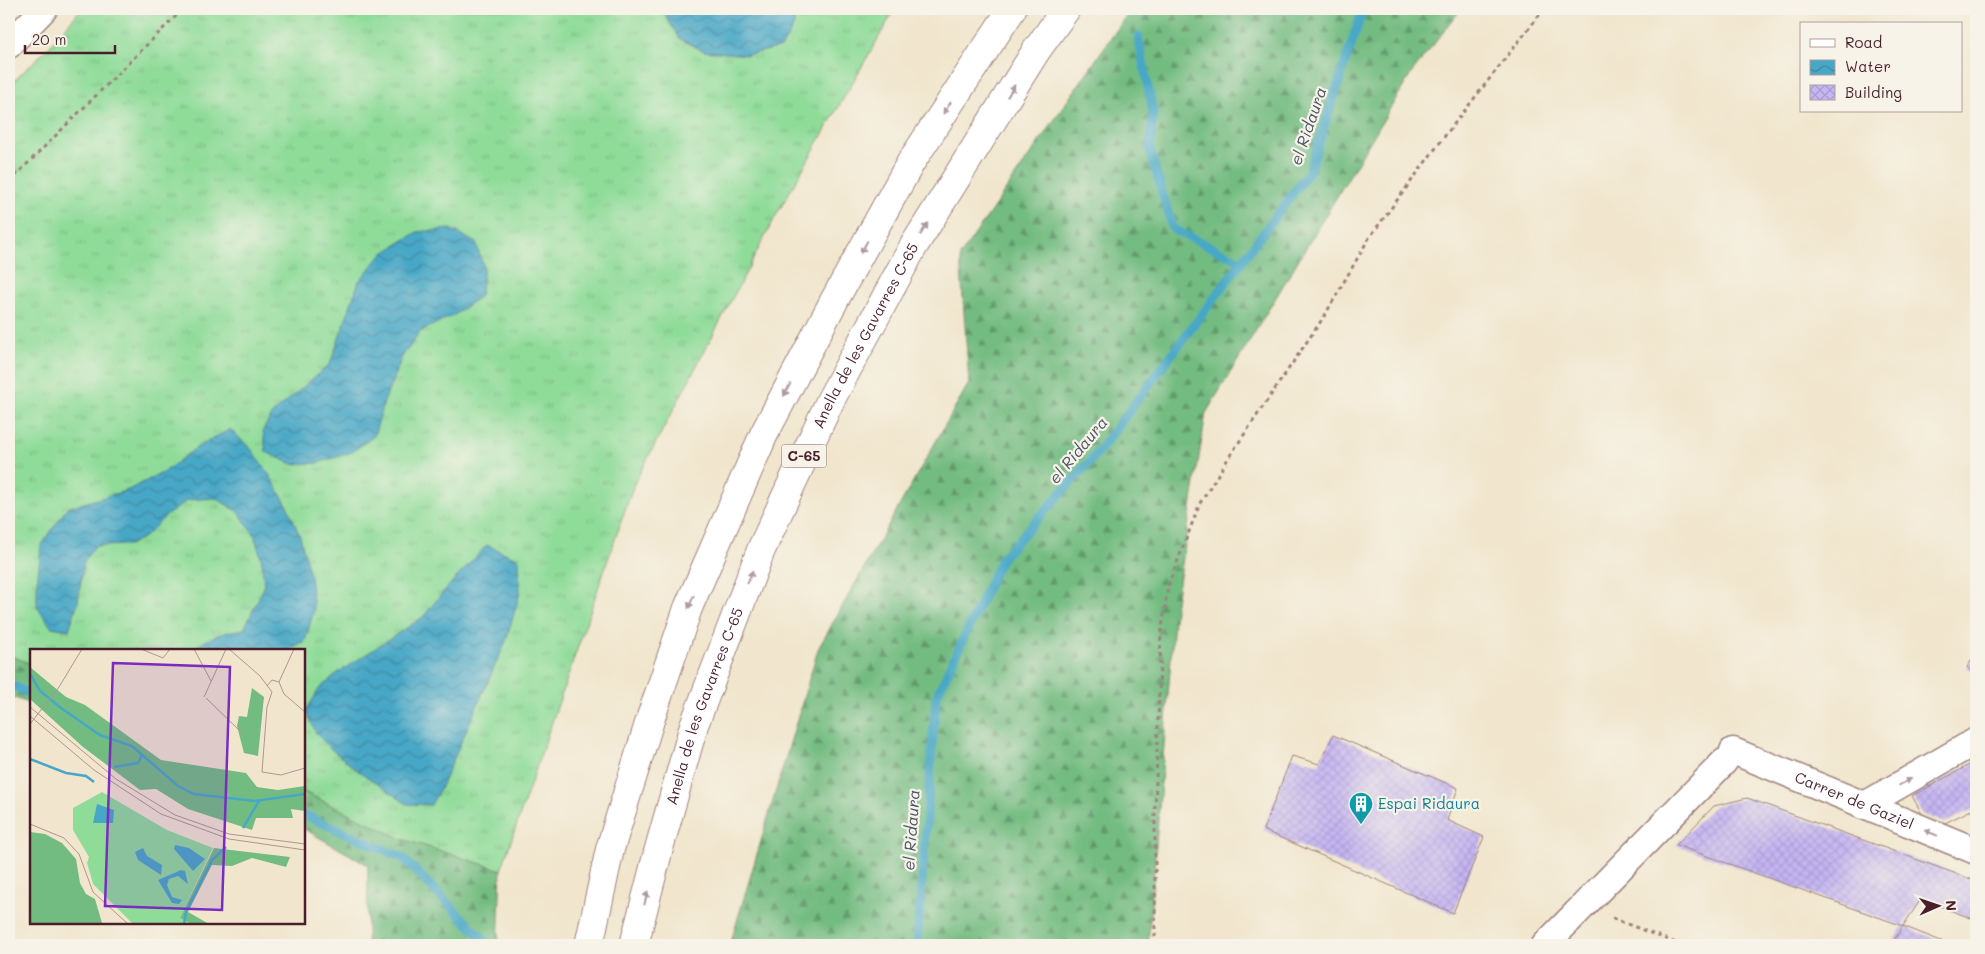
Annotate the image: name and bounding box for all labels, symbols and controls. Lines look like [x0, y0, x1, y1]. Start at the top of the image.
scale bar [25, 22, 115, 54]
legend [1800, 22, 1962, 112]
text: 20 m [32, 29, 66, 49]
text: Road [1845, 32, 1882, 52]
text: Water [1845, 56, 1891, 76]
text: Building [1845, 82, 1902, 102]
water label: el Ridaura [1284, 84, 1331, 168]
one-way arrow [1006, 85, 1015, 98]
one-way arrow [942, 101, 952, 114]
one-way arrow [920, 222, 929, 235]
street label: Anella de les Gavarres C-65 [808, 239, 922, 432]
one-way arrow [859, 241, 868, 254]
one-way arrow [783, 383, 791, 398]
water label: el Ridaura [1044, 412, 1112, 487]
road number: C-65 [782, 444, 826, 468]
one-way arrow [746, 569, 754, 584]
one-way arrow [687, 595, 695, 609]
street label: Anella de les Gavarres C-65 [661, 605, 747, 807]
inset map [30, 649, 305, 924]
street label: Carrer de Gaziel [1792, 767, 1917, 833]
one-way arrow [1899, 777, 1912, 786]
water label: el Ridaura [897, 789, 924, 871]
building icon: Espai Ridaura [1348, 791, 1374, 825]
place label: Espai Ridaura [1378, 793, 1480, 813]
one-way arrow [1923, 829, 1938, 837]
north arrow [1912, 882, 1962, 932]
one-way arrow [642, 890, 650, 905]
text: N [1942, 900, 1961, 911]

